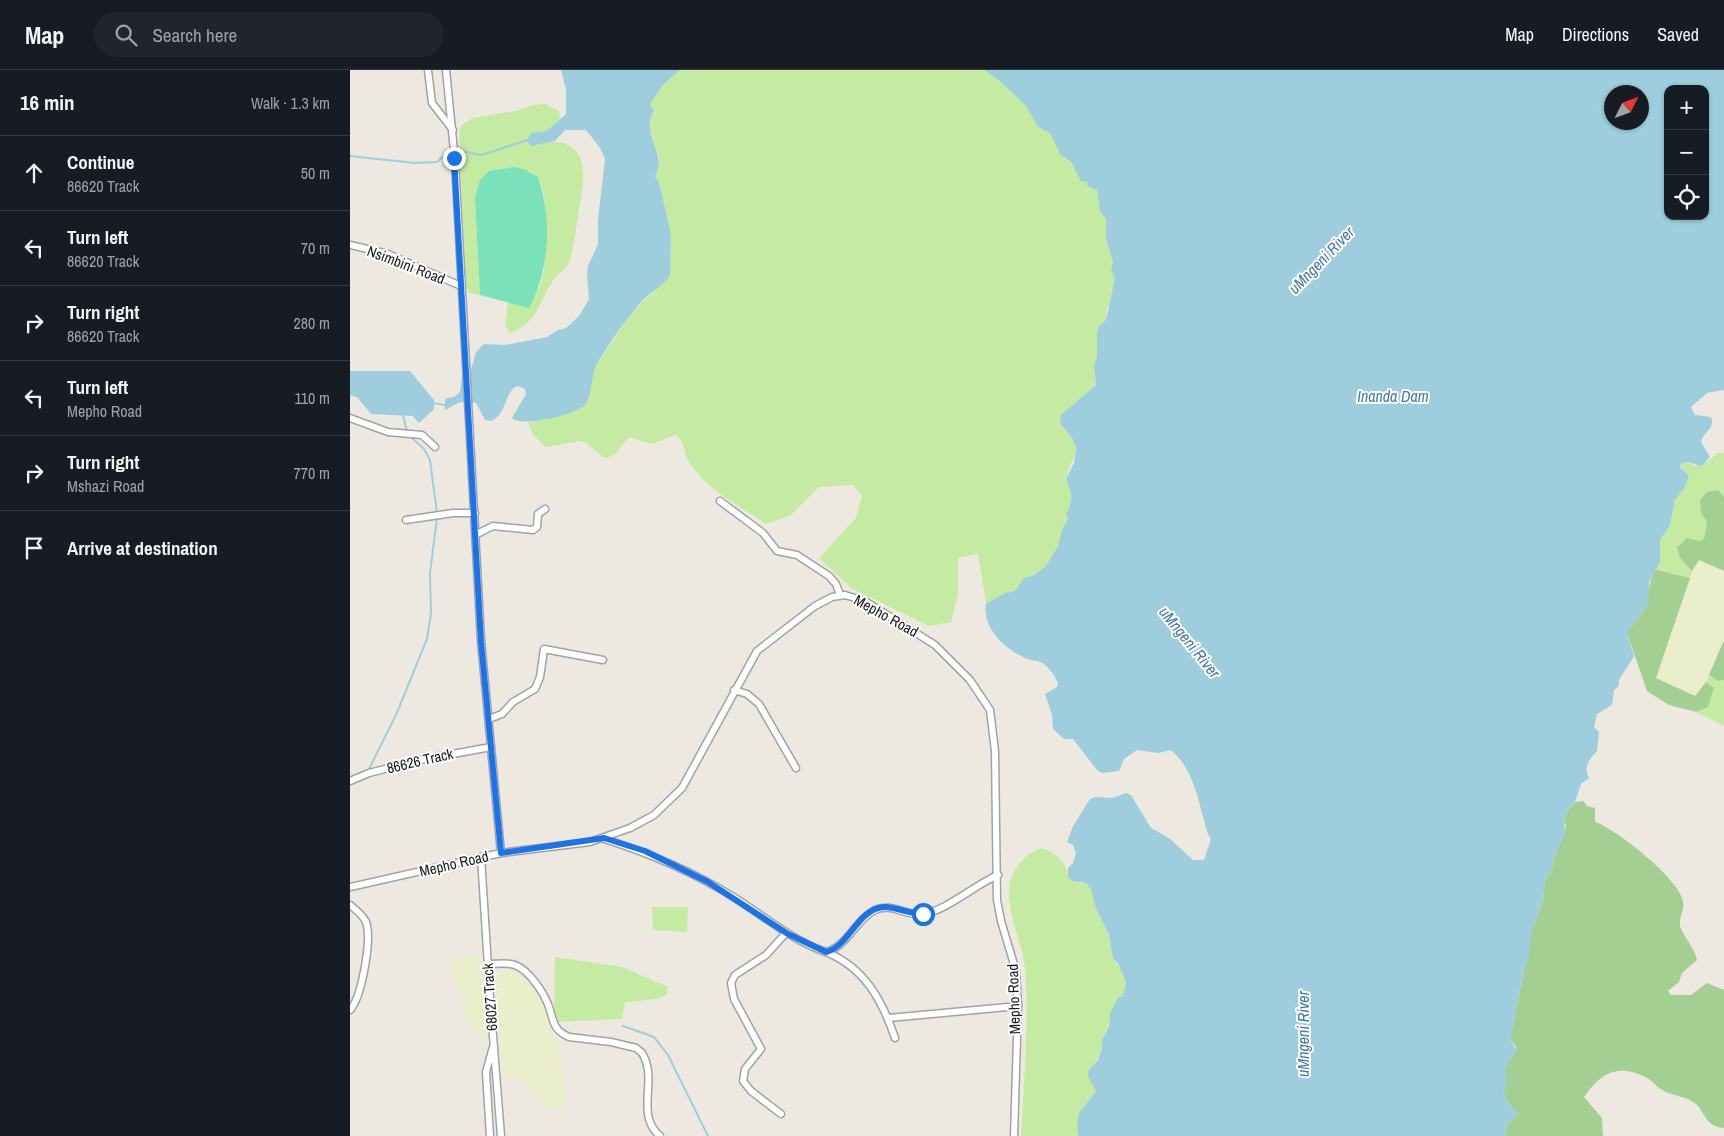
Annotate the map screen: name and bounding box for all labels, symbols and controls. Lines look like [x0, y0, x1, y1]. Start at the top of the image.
search box [94, 12, 444, 57]
text: Map [25, 19, 64, 51]
icon: search [112, 21, 140, 49]
text: Search here [152, 22, 237, 48]
text: Map [1505, 22, 1534, 47]
text: Directions [1562, 22, 1629, 47]
text: Saved [1657, 22, 1699, 47]
north arrow [1604, 85, 1649, 130]
map controls [1664, 85, 1709, 220]
button: + [1664, 85, 1709, 130]
text: 16 min [20, 88, 75, 117]
text: Walk · 1.3 km [251, 92, 330, 114]
button: − [1664, 130, 1709, 175]
route end [443, 147, 466, 170]
text: Continue [67, 149, 135, 175]
icon: ahead [20, 159, 48, 187]
text: 50 m [301, 162, 330, 184]
text: 86620 Track [67, 175, 139, 197]
button: locate [1664, 175, 1709, 220]
water label: uMngeni River [1283, 221, 1359, 299]
text: Turn left [67, 224, 128, 250]
icon: left [20, 234, 48, 262]
text: 70 m [301, 237, 330, 259]
street label: Nsimbini Road [364, 240, 448, 289]
text: 86620 Track [67, 250, 139, 272]
text: Turn right [67, 299, 139, 325]
icon: right [20, 309, 48, 337]
text: 280 m [294, 312, 330, 334]
text: 86620 Track [67, 325, 139, 347]
text: Turn left [67, 374, 128, 400]
icon: left [20, 384, 48, 412]
water label: Inanda Dam [1357, 385, 1429, 407]
text: 110 m [294, 387, 330, 409]
text: Mepho Road [67, 400, 142, 422]
text: Turn right [67, 449, 139, 475]
icon: right [20, 459, 48, 487]
text: 770 m [294, 462, 330, 484]
text: Mshazi Road [67, 475, 144, 497]
icon: arrive [20, 534, 48, 562]
text: Arrive at destination [67, 535, 218, 561]
street label: Mepho Road [850, 589, 922, 642]
water label: uMngeni River [1154, 602, 1226, 683]
street label: 86626 Track [385, 742, 456, 778]
street label: Mepho Road [417, 845, 491, 882]
route start [912, 903, 935, 926]
street label: 68027 Track [477, 962, 502, 1032]
street label: Mepho Road [1002, 963, 1025, 1035]
water label: uMngeni River [1292, 990, 1314, 1077]

